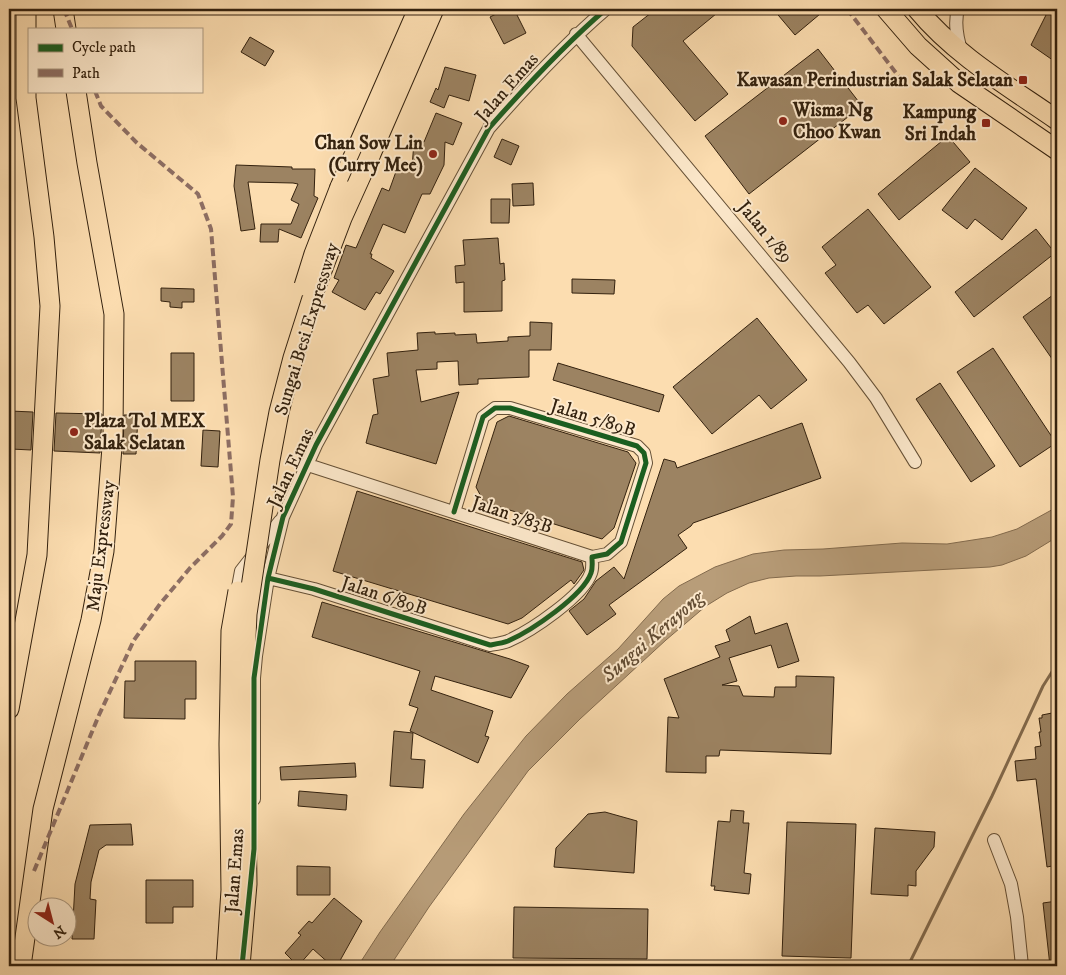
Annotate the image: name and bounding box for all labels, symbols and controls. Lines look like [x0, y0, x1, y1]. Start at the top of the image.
legend [28, 28, 202, 92]
text: Cycle path [72, 38, 136, 57]
street label: Jalan Emas [469, 48, 544, 129]
text: Path [72, 64, 100, 83]
place label: Kawasan Perindustrian Salak Selatan [736, 69, 1014, 92]
marker: Kawasan Perindustrian Salak Selatan [1017, 74, 1029, 86]
place label: Wisma Ng Choo Kwan [792, 99, 882, 144]
place label: Kampung Sri Indah [902, 101, 977, 146]
marker: Wisma Ng Choo Kwan [777, 115, 789, 127]
marker: Kampung Sri Indah [980, 117, 992, 129]
place label: Chan Sow Lin (Curry Mee) [314, 132, 424, 177]
marker: Chan Sow Lin (Curry Mee) [427, 148, 439, 160]
street label: Jalan 1/89 [731, 195, 798, 268]
street label: Sungai Besi Expressway [270, 239, 345, 418]
street label: Jalan 5/89B [546, 394, 639, 442]
place label: Plaza Tol MEX Salak Selatan [84, 410, 205, 455]
street label: Jalan Emas [262, 425, 319, 513]
marker: Plaza Tol MEX Salak Selatan [68, 426, 80, 438]
street label: Maju Expressway [82, 478, 121, 613]
street label: Jalan 3/83B [467, 490, 555, 539]
street label: Jalan 6/89B [336, 571, 430, 621]
water label: Sungai Kerayong [596, 585, 711, 689]
street label: Jalan Emas [220, 828, 249, 916]
north arrow [28, 898, 78, 948]
text: N [49, 921, 69, 943]

